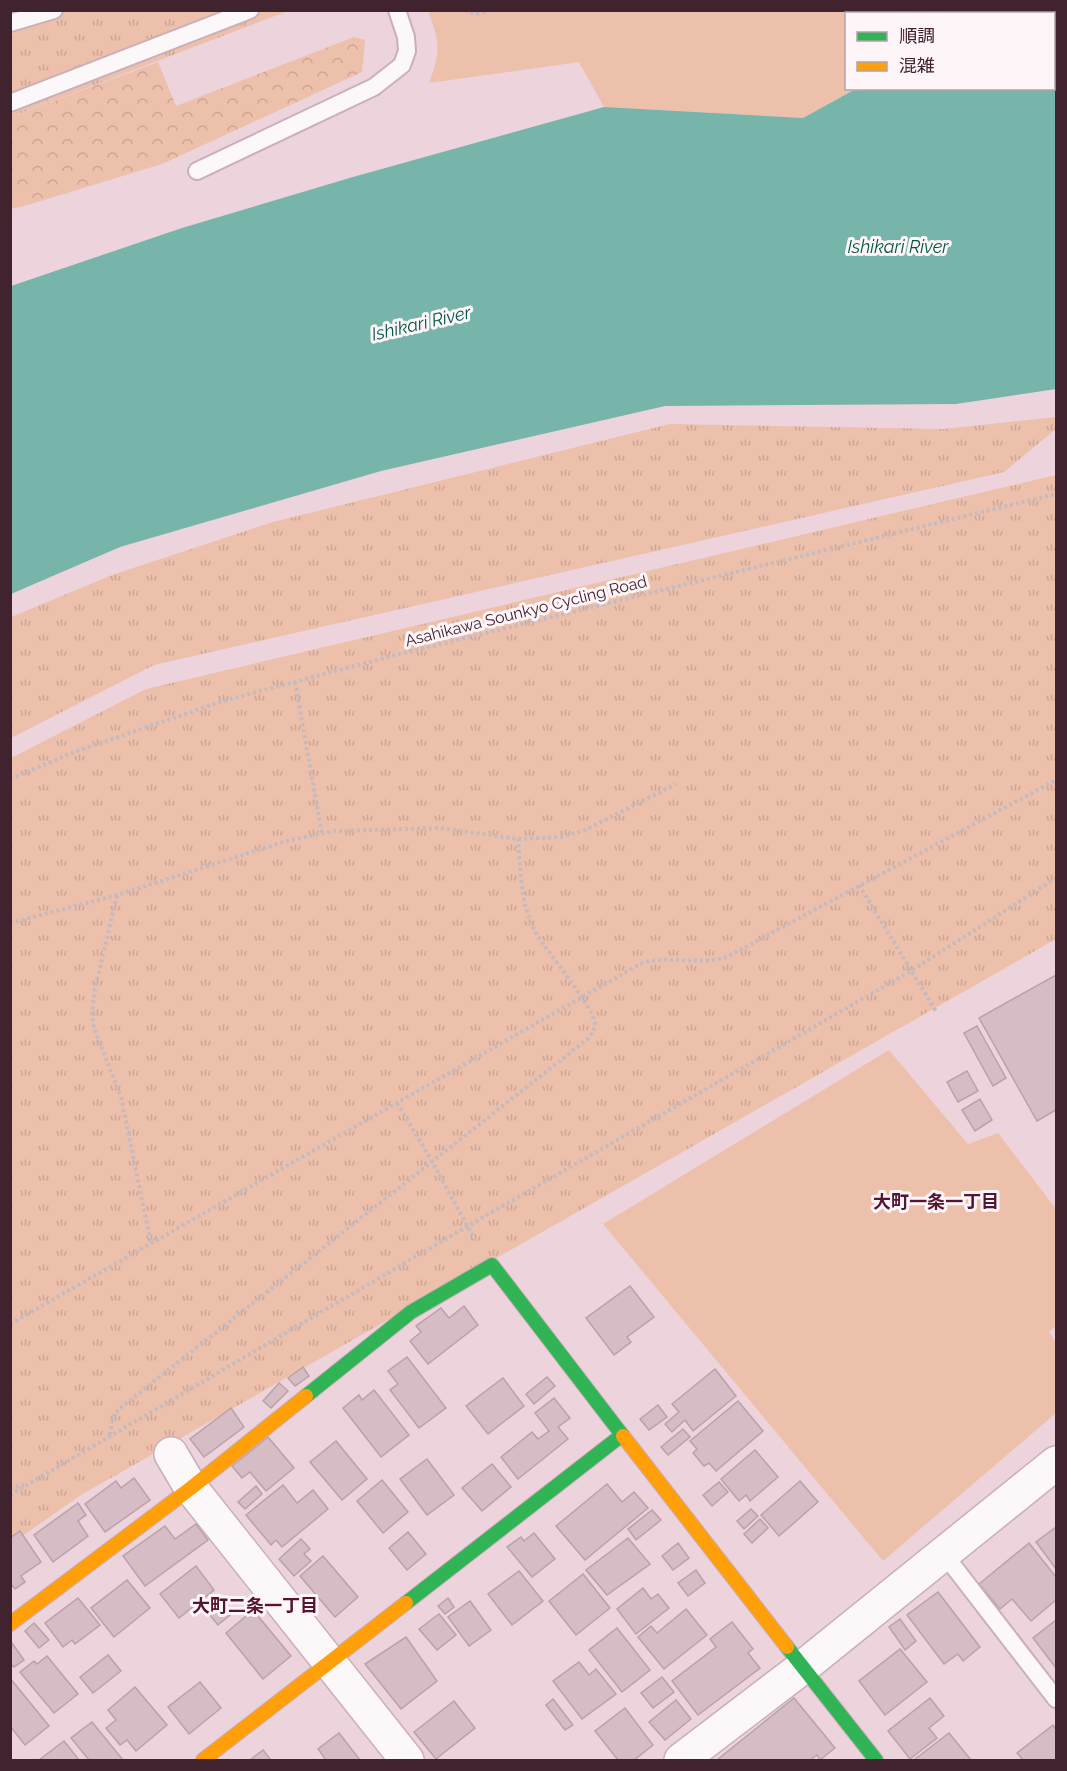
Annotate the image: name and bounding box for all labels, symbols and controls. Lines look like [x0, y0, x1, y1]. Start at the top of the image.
legend [845, 12, 1055, 90]
text: 順調 [899, 25, 935, 46]
text: 混雑 [899, 55, 935, 76]
water label: Ishikari River [848, 236, 949, 257]
water label: Ishikari River [369, 301, 473, 345]
street label: Asahikawa Sounkyo Cycling Road [403, 572, 649, 650]
district label: 大町一条一丁目 [873, 1191, 999, 1212]
district label: 大町二条一丁目 [192, 1595, 318, 1616]

